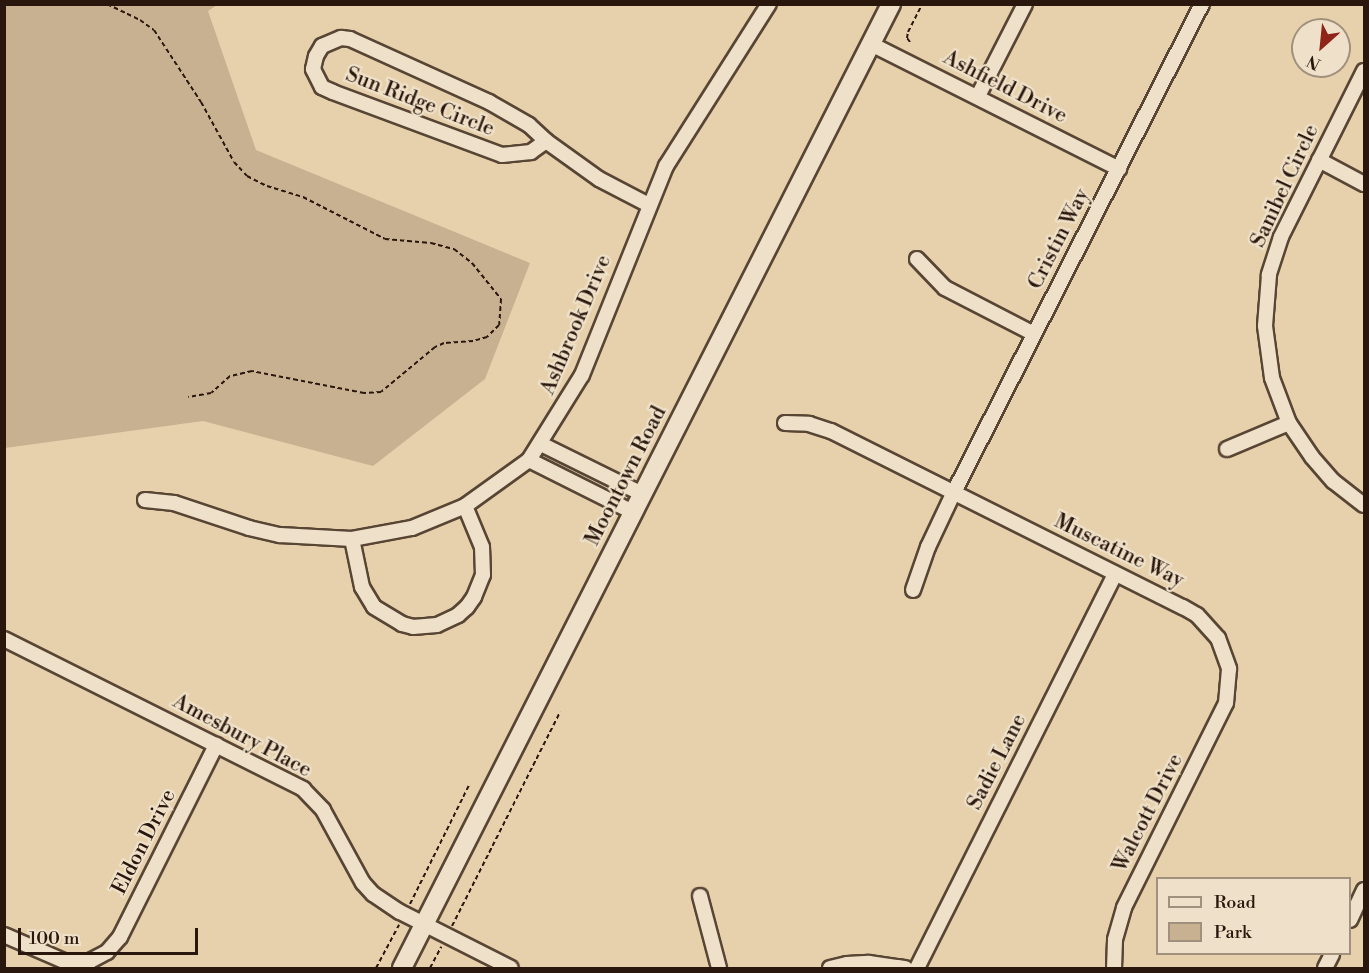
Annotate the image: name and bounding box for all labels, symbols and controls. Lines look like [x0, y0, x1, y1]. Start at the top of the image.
north arrow [1291, 18, 1351, 78]
street label: Ashfield Drive [939, 45, 1071, 129]
text: N [1304, 50, 1324, 74]
street label: Sun Ridge Circle [342, 62, 498, 142]
street label: Sanibel Circle [1246, 121, 1324, 251]
street label: Cristin Way [1023, 184, 1095, 294]
street label: Ashbrook Drive [535, 251, 617, 399]
street label: Moontown Road [580, 402, 672, 550]
street label: Muscatine Way [1050, 509, 1188, 593]
street label: Amesbury Place [168, 689, 316, 783]
street label: Sadie Lane [962, 710, 1032, 814]
street label: Walcott Drive [1107, 750, 1189, 876]
street label: Eldon Drive [107, 785, 181, 899]
legend [1156, 877, 1351, 955]
text: Road [1214, 891, 1256, 914]
scale bar [21, 916, 201, 954]
text: Park [1214, 921, 1251, 944]
text: 100 m [29, 927, 80, 950]

